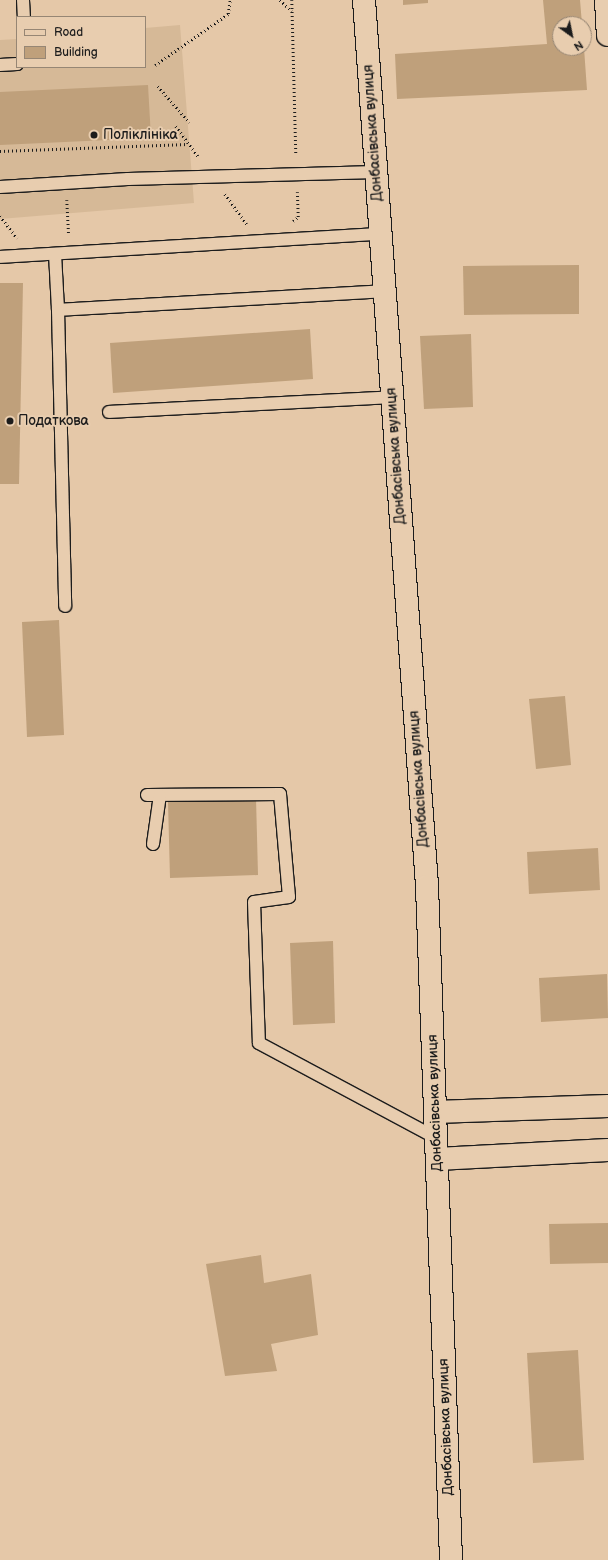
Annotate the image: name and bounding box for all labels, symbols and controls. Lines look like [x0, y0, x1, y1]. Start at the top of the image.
legend [16, 16, 146, 68]
north arrow [552, 16, 592, 56]
text: Road [54, 25, 83, 40]
text: N [571, 38, 585, 53]
text: Building [54, 45, 98, 60]
street label: Донбасівська вулиця [360, 64, 386, 202]
place label: Поліклініка [103, 127, 178, 143]
marker: Поліклініка [88, 129, 100, 141]
street label: Донбасівська вулиця [383, 387, 409, 525]
place label: Податкова [18, 413, 89, 429]
marker: Податкова [5, 416, 15, 426]
street label: Донбасівська вулиця [406, 710, 432, 848]
street label: Донбасівська вулиця [424, 1034, 446, 1172]
street label: Донбасівська вулиця [435, 1358, 457, 1496]

